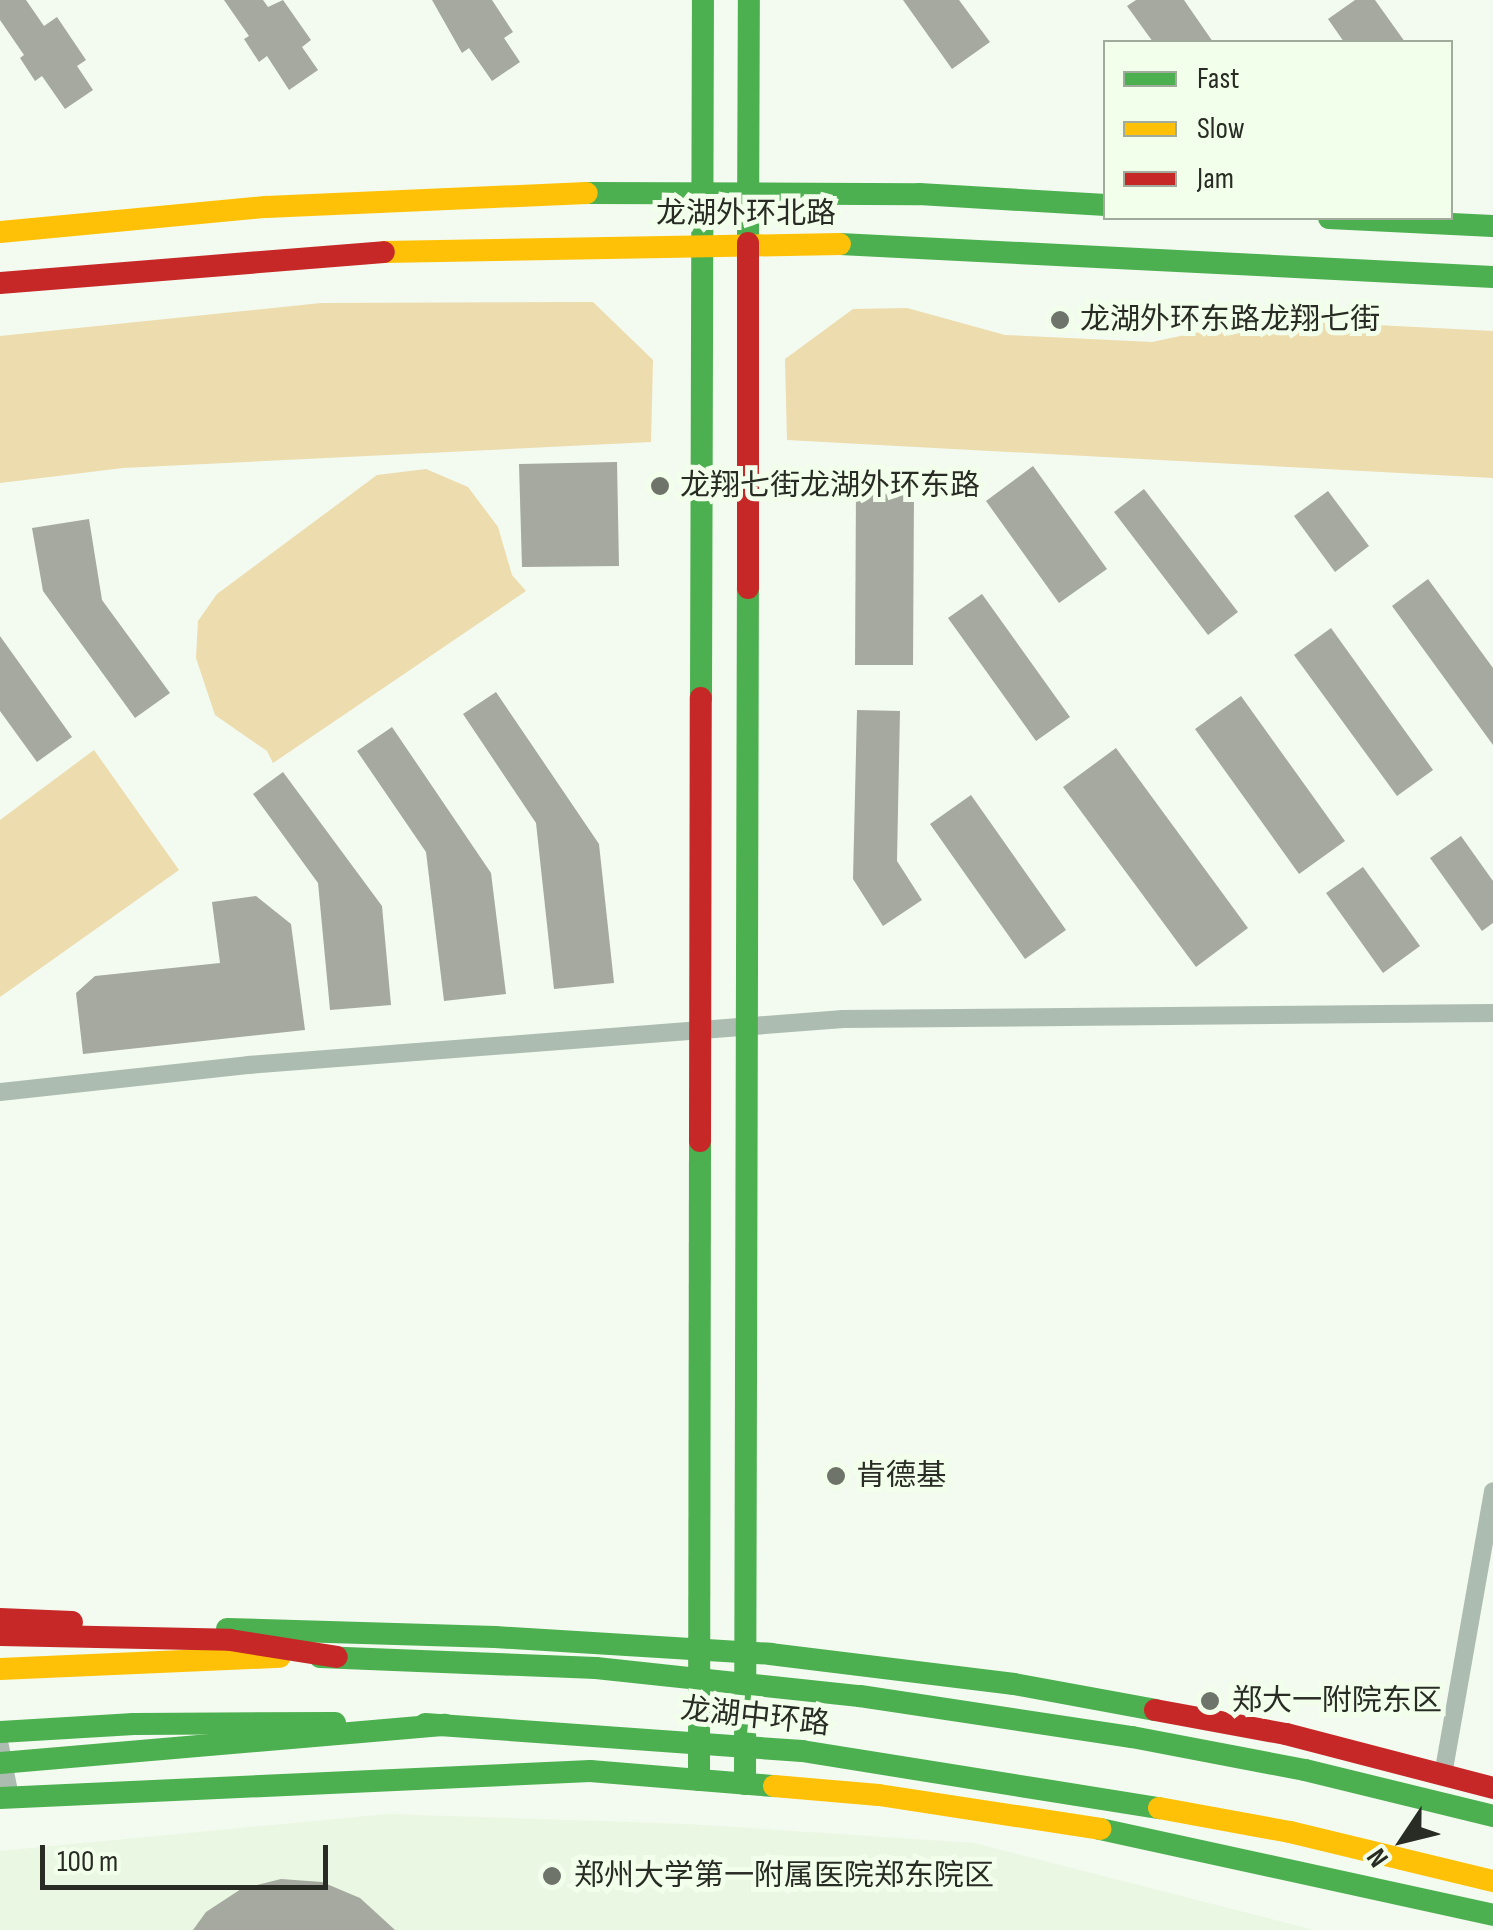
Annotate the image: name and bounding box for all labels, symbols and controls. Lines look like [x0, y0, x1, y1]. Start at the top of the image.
legend [1103, 40, 1453, 220]
text: Fast [1197, 61, 1239, 97]
text: Slow [1197, 111, 1245, 147]
text: Jam [1197, 161, 1234, 197]
street label: 龙湖外环北路 [656, 196, 836, 232]
place label: 龙湖外环东路龙翔七街 [1080, 302, 1380, 338]
marker: 龙湖外环东路龙翔七街 [1049, 309, 1071, 331]
place label: 龙翔七街龙湖外环东路 [680, 468, 980, 504]
marker: 龙翔七街龙湖外环东路 [649, 475, 671, 497]
place label: 肯德基 [856, 1458, 946, 1494]
marker: 肯德基 [825, 1465, 847, 1487]
place label: 郑大一附院东区 [1232, 1683, 1442, 1719]
marker: 郑大一附院东区 [1197, 1688, 1223, 1714]
street label: 龙湖中环路 [679, 1691, 831, 1743]
north arrow [1353, 1790, 1453, 1890]
scale bar [45, 1825, 332, 1887]
text: N [1360, 1842, 1396, 1873]
text: 100 m [57, 1844, 118, 1880]
place label: 郑州大学第一附属医院郑东院区 [574, 1858, 994, 1894]
marker: 郑州大学第一附属医院郑东院区 [539, 1863, 565, 1889]

